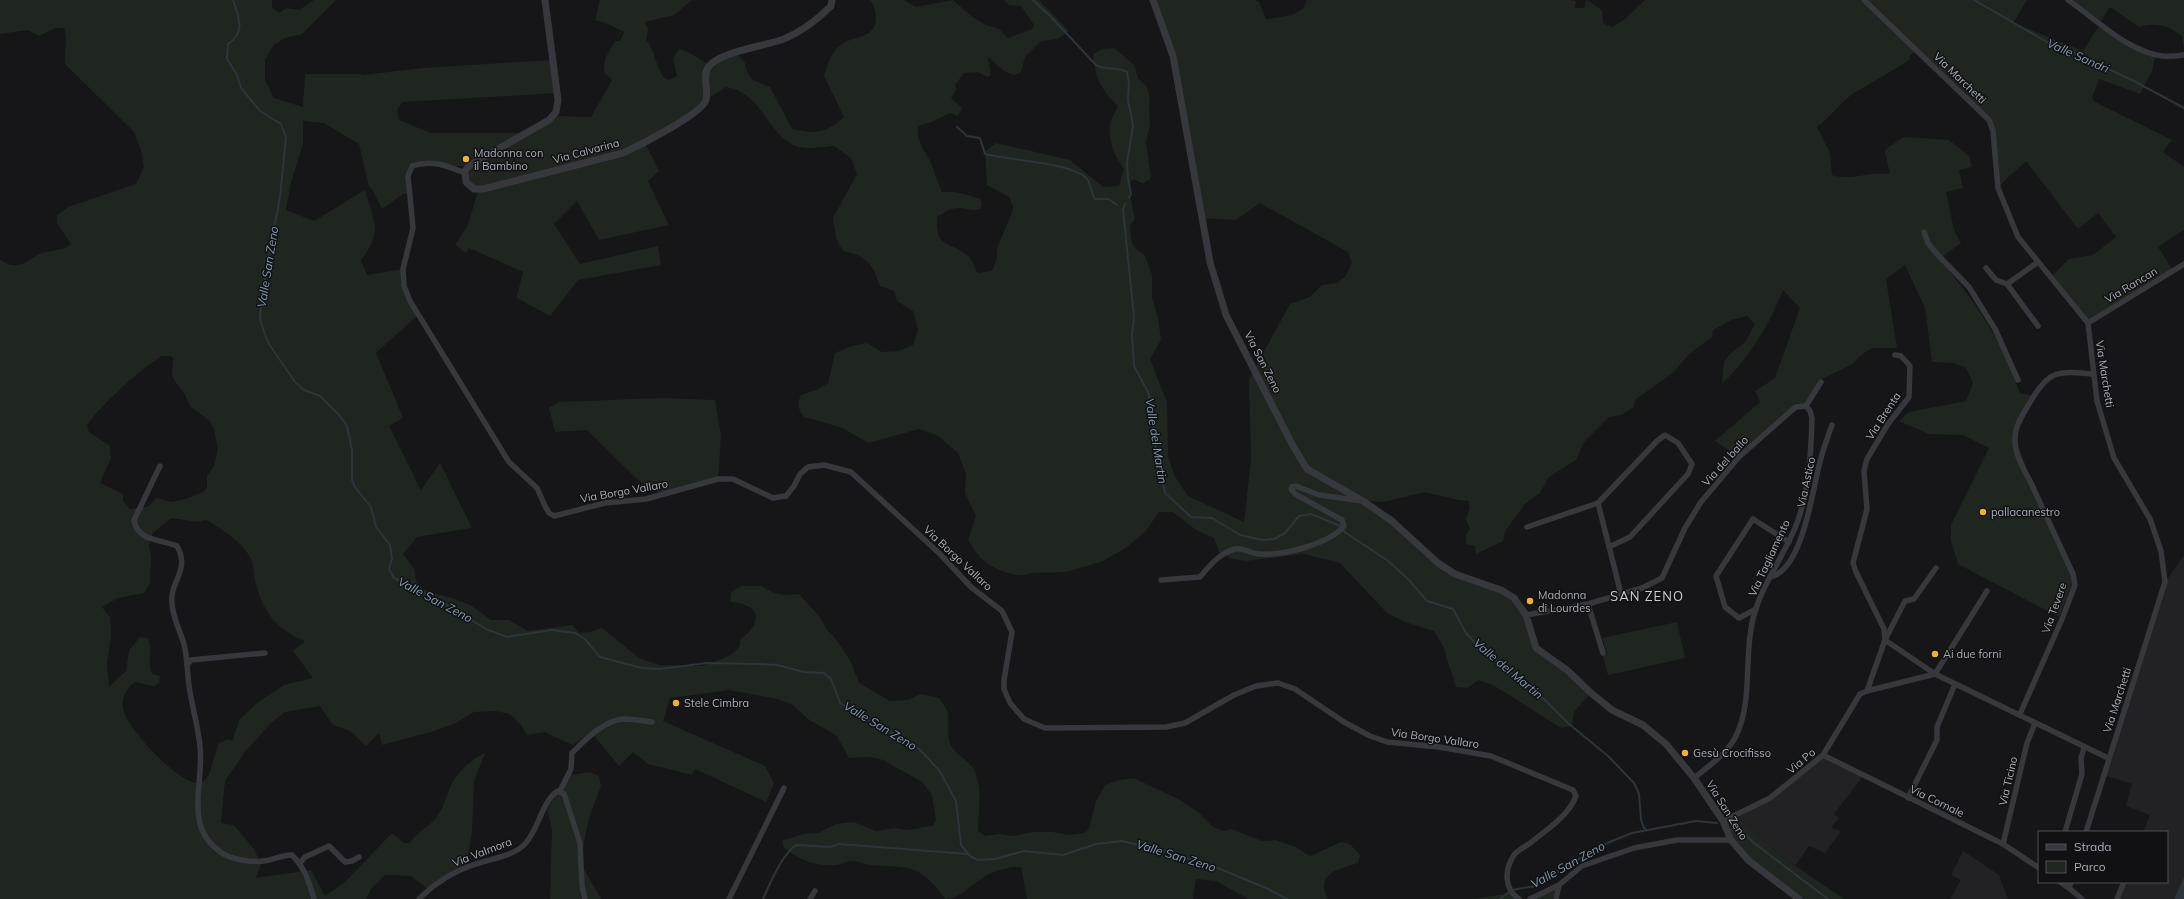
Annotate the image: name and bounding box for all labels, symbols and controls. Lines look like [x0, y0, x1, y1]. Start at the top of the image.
water label: Valle Sandri [2045, 35, 2112, 76]
street label: Via Marchetti [1931, 49, 1989, 107]
street label: Via Calvarina [551, 135, 621, 167]
place label: Madonna con il Bambino [474, 146, 543, 173]
marker: Madonna con il Bambino [461, 154, 471, 164]
water label: Valle San Zeno [254, 225, 281, 309]
street label: Via Rancan [2102, 264, 2160, 306]
street label: Via San Zeno [1241, 329, 1285, 395]
street label: Via Marchetti [2093, 339, 2117, 409]
street label: Via Brenta [1862, 390, 1904, 442]
water label: Valle del Martin [1142, 397, 1171, 485]
street label: Via del ballo [1699, 433, 1751, 489]
street label: Via Astico [1794, 455, 1818, 509]
street label: Via Borgo Vallaro [579, 476, 669, 506]
place label: pallacanestro [1991, 505, 2060, 519]
marker: pallacanestro [1978, 507, 1988, 517]
street label: Via Tagliamento [1745, 518, 1793, 598]
street label: Via Borgo Vallaro [921, 523, 995, 593]
water label: Valle San Zeno [395, 574, 475, 626]
street label: Via Tevere [2038, 581, 2070, 635]
place label: Madonna di Lourdes [1538, 588, 1591, 615]
district label: SAN ZENO [1610, 588, 1684, 604]
marker: Madonna di Lourdes [1525, 596, 1535, 606]
water label: Valle del Martin [1470, 635, 1546, 702]
place label: Ai due forni [1943, 647, 2001, 661]
marker: Ai due forni [1930, 649, 1940, 659]
street label: Via Marchetti [2100, 666, 2134, 734]
place label: Stele Cimbra [684, 696, 749, 710]
marker: Stele Cimbra [671, 698, 681, 708]
water label: Valle San Zeno [841, 698, 920, 753]
street label: Via Borgo Vallaro [1390, 725, 1480, 751]
street label: Via Po [1784, 745, 1818, 777]
place label: Gesù Crocifisso [1693, 746, 1771, 760]
marker: Gesù Crocifisso [1680, 748, 1690, 758]
street label: Via Ticino [1996, 755, 2020, 807]
street label: Via San Zeno [1703, 778, 1751, 842]
street label: Via Cornale [1907, 782, 1967, 820]
legend [2038, 831, 2168, 883]
street label: Via Valmora [450, 834, 514, 870]
water label: Valle San Zeno [1135, 836, 1218, 875]
water label: Valle San Zeno [1528, 838, 1608, 891]
text: Strada [2074, 839, 2112, 854]
text: Parco [2074, 859, 2106, 874]

